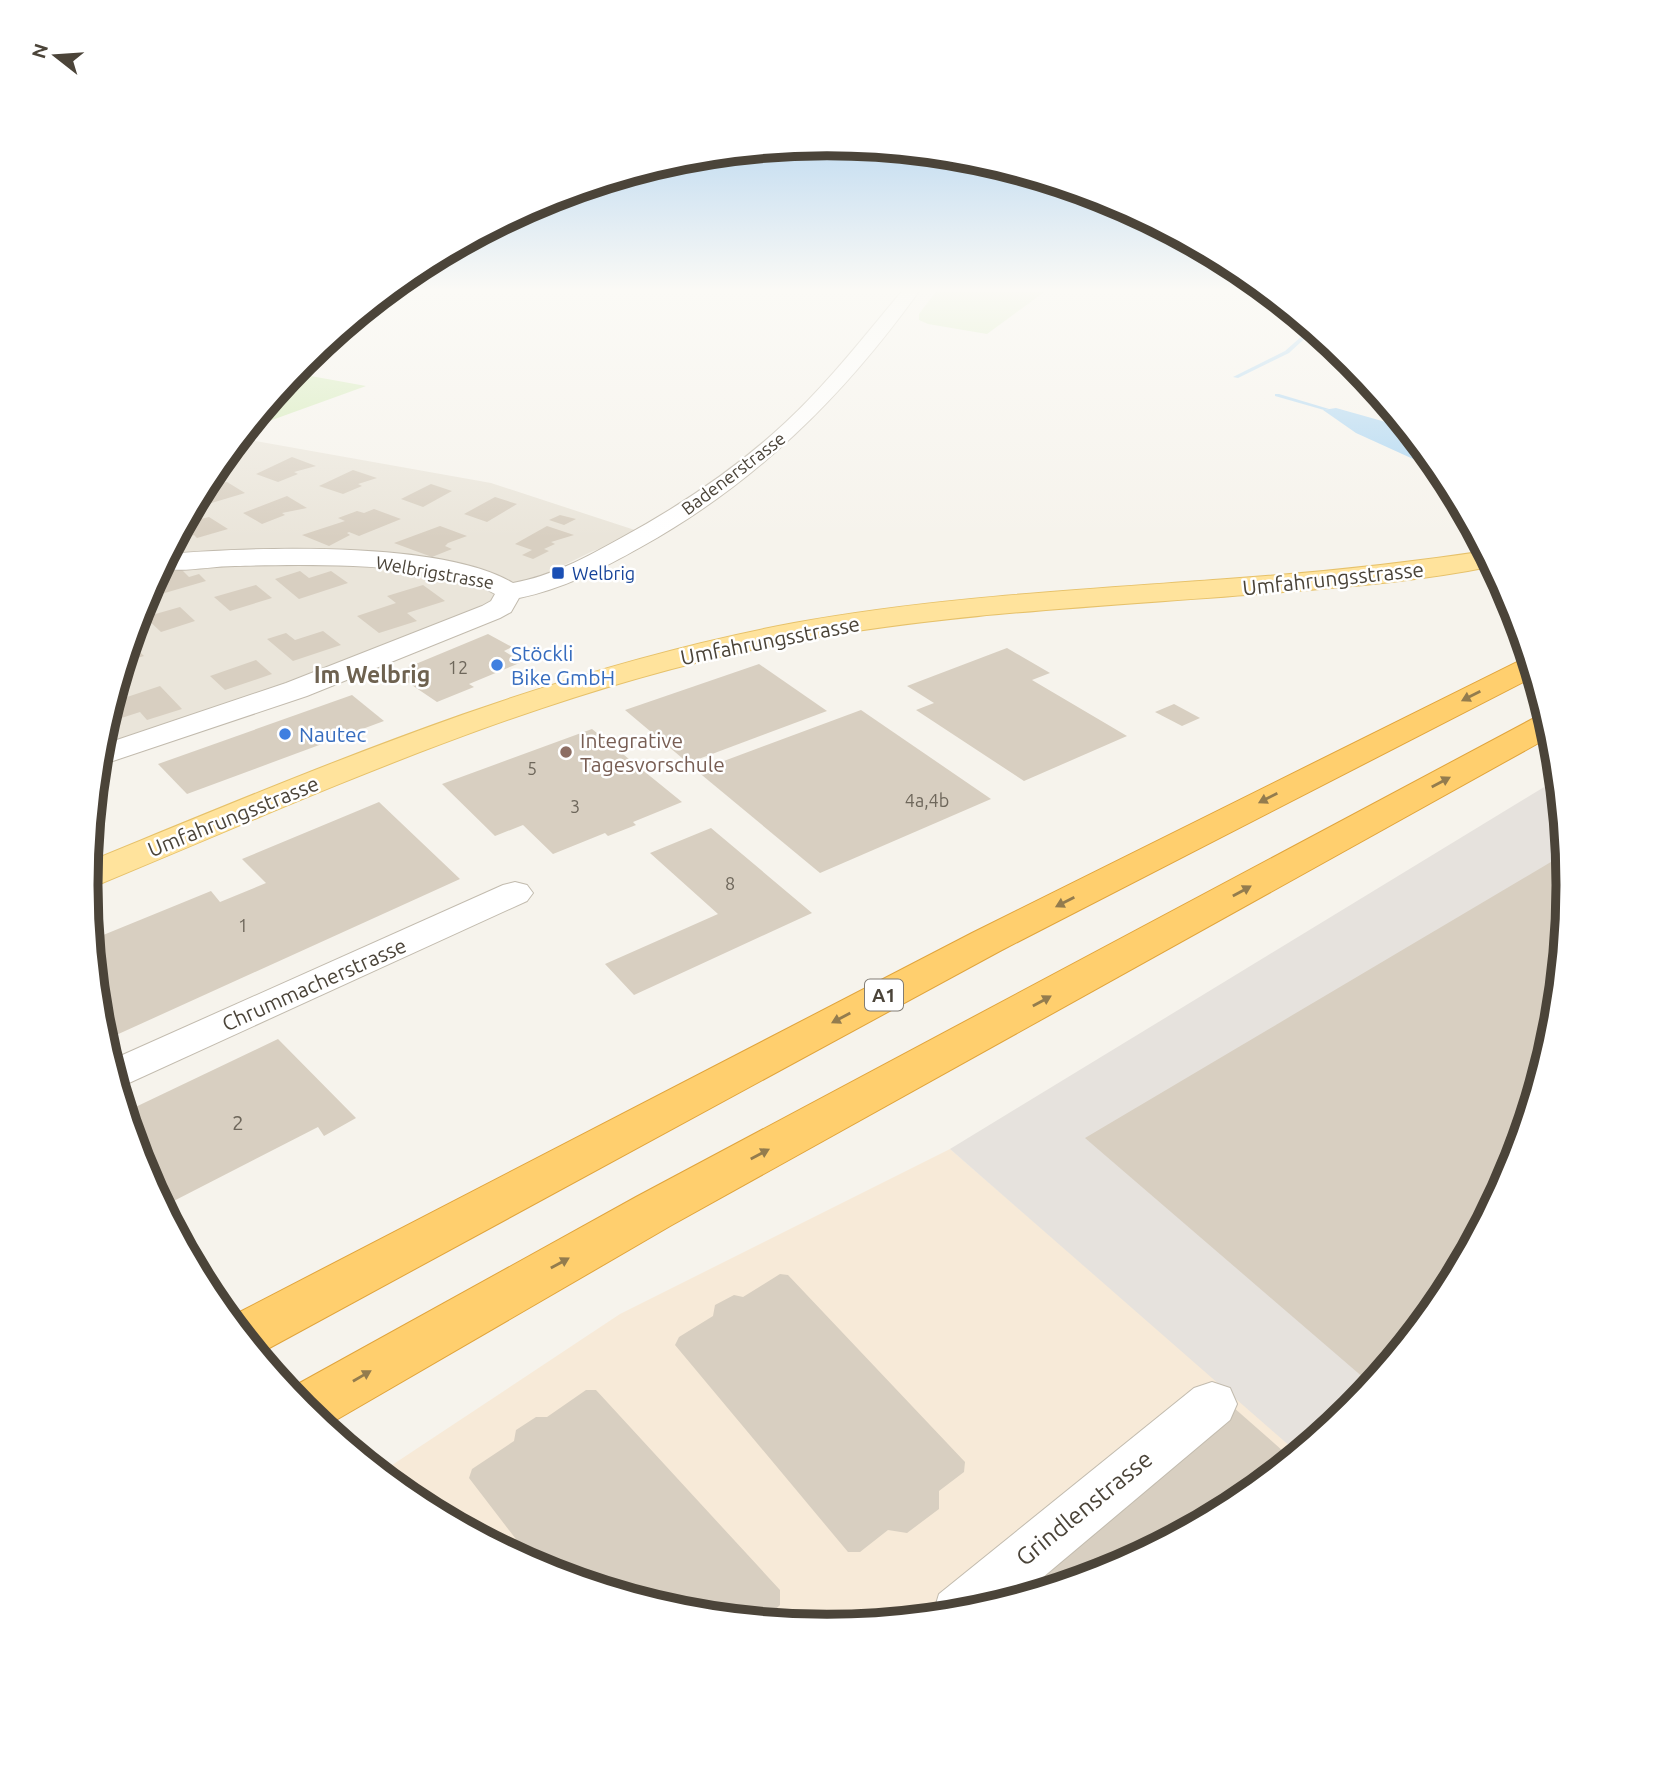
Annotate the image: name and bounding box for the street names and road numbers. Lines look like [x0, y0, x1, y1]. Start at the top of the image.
street label: Badenerstrasse [677, 427, 789, 519]
street label: Welbrigstrasse [374, 552, 496, 592]
street label: Umfahrungsstrasse [1241, 557, 1425, 599]
street label: Umfahrungsstrasse [678, 611, 862, 669]
street label: Umfahrungsstrasse [144, 771, 322, 861]
street label: Chrummacherstrasse [218, 933, 410, 1035]
road number: A1 [865, 979, 903, 1010]
street label: Grindlenstrasse [1011, 1445, 1157, 1571]

